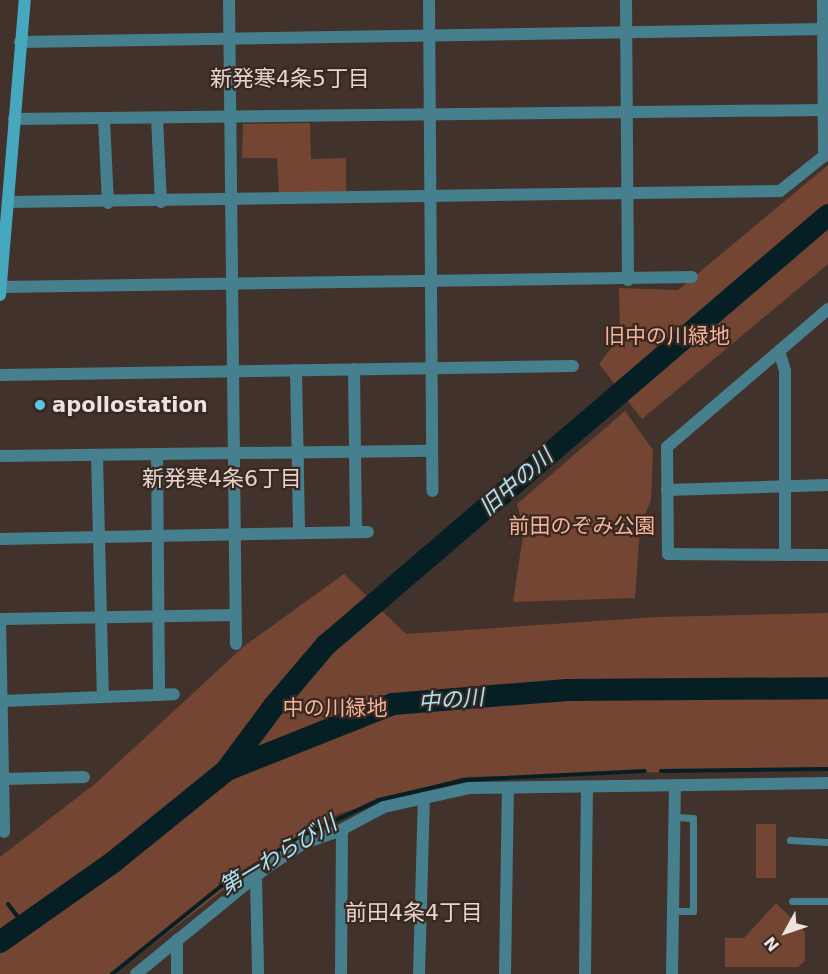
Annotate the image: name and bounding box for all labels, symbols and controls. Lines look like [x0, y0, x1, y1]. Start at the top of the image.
district label: 新発寒4条5丁目 [210, 66, 370, 92]
park label: 旧中の川緑地 [604, 323, 730, 349]
place label: apollostation [52, 392, 208, 418]
marker: apollostation [33, 398, 47, 412]
water label: 旧中の川 [474, 443, 558, 521]
district label: 新発寒4条6丁目 [142, 466, 302, 492]
park label: 前田のぞみ公園 [509, 513, 655, 539]
water label: 中の川 [417, 684, 485, 716]
park label: 中の川緑地 [283, 695, 387, 721]
water label: 第一わらび川 [215, 810, 341, 900]
district label: 前田4条4丁目 [345, 900, 483, 926]
north arrow [756, 902, 816, 962]
text: N [760, 933, 783, 955]

